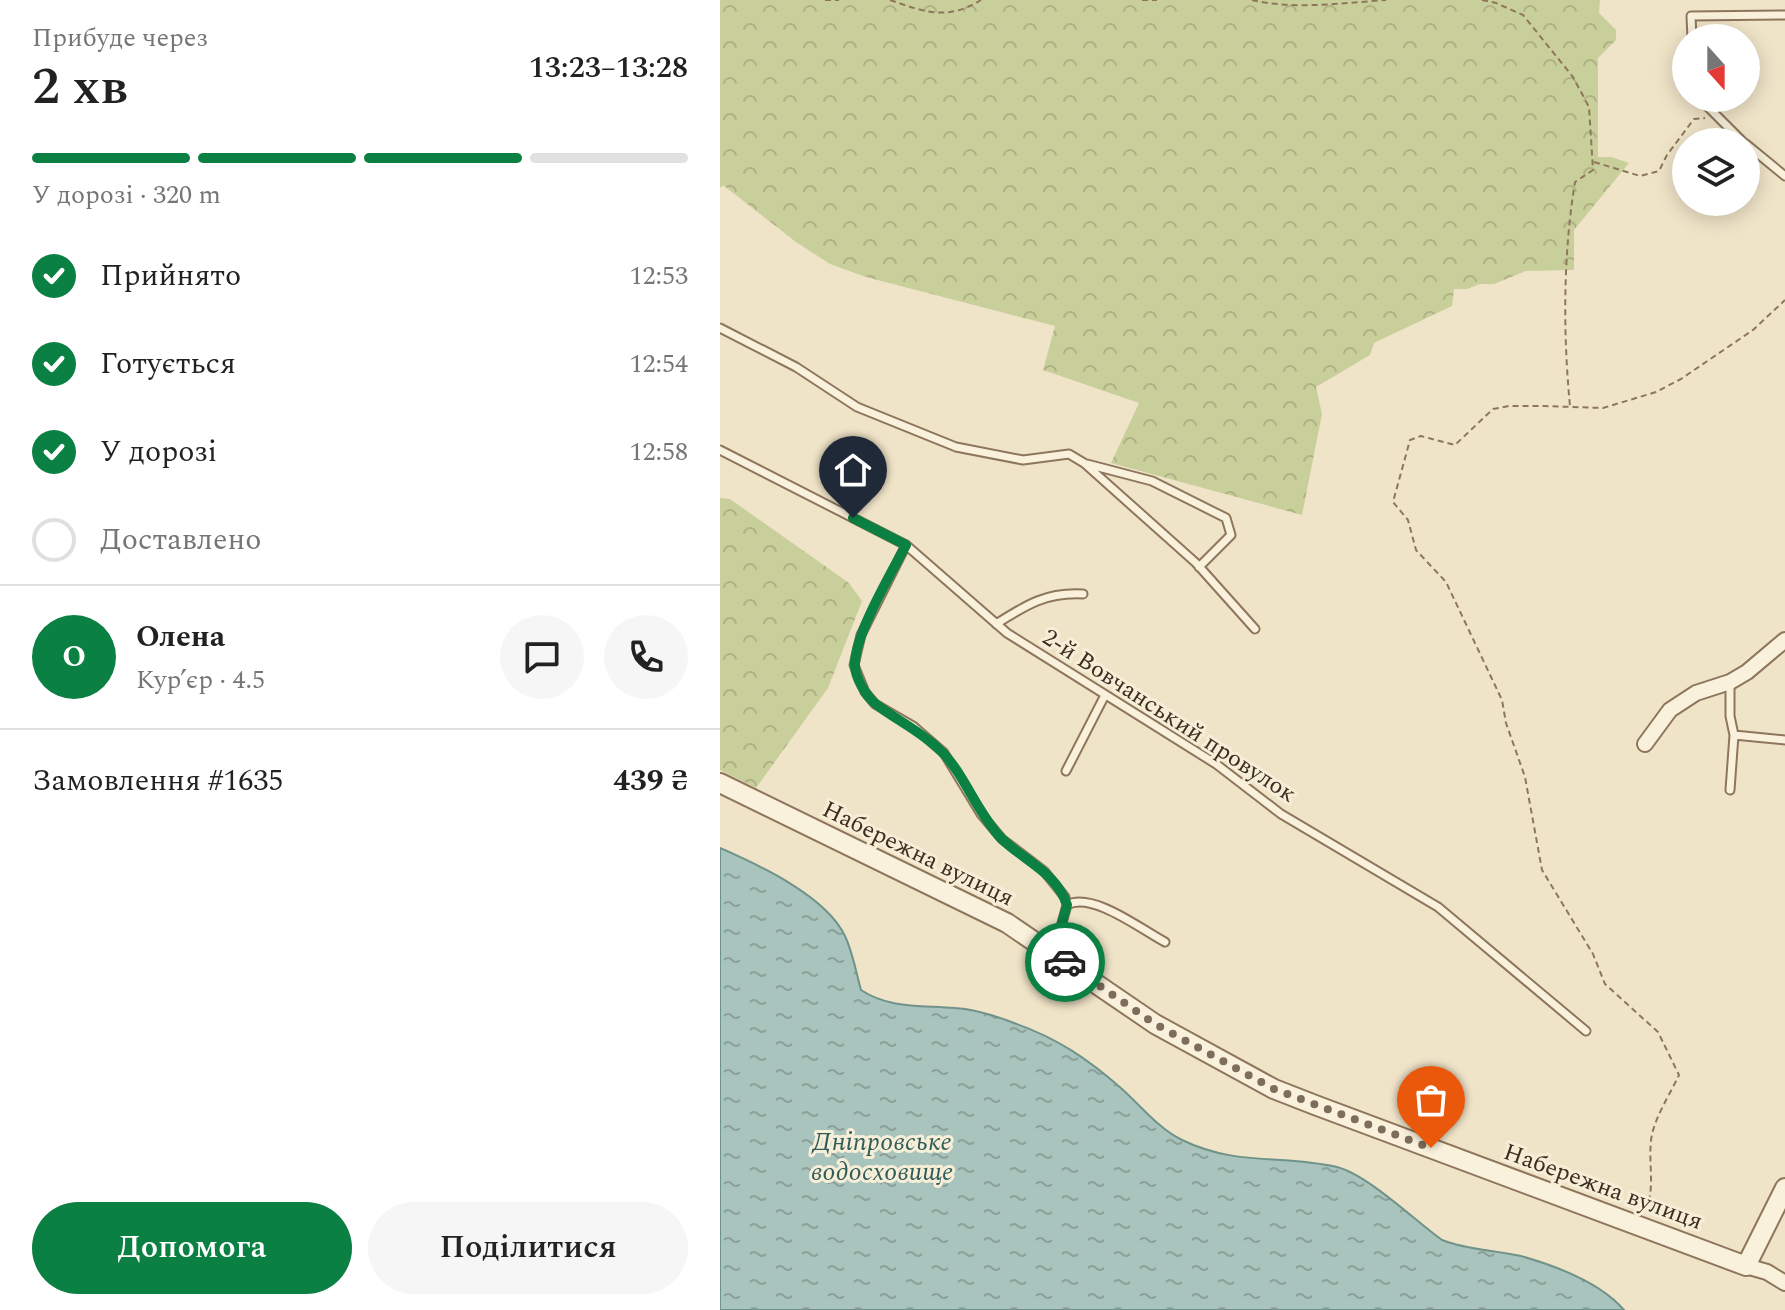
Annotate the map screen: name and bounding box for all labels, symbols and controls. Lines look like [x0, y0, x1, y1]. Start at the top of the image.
text: Прибуде через [32, 18, 208, 58]
north arrow [1672, 24, 1760, 112]
map controls [1672, 24, 1760, 216]
text: 13:23–13:28 [529, 45, 688, 91]
text: 2 хв [32, 48, 128, 127]
button: layers [1672, 128, 1760, 216]
text: У дорозі · 320 m [32, 175, 221, 215]
text: Прийнято [100, 253, 241, 299]
icon: check [32, 254, 76, 298]
text: 12:53 [629, 256, 688, 296]
text: Готується [100, 341, 236, 387]
icon: check [32, 342, 76, 386]
text: 12:54 [629, 344, 688, 384]
text: У дорозі [100, 429, 217, 475]
icon: check [32, 430, 76, 474]
text: 12:58 [629, 432, 688, 472]
pin [819, 436, 887, 518]
icon: home [831, 448, 875, 492]
text: Доставлено [100, 517, 261, 563]
text: Олена [136, 614, 225, 660]
button: chat [500, 615, 584, 699]
button: phone [604, 615, 688, 699]
street label: 2-й Вовчанський провулок [1035, 620, 1303, 812]
text: О [62, 634, 86, 680]
text: Кур’єр · 4.5 [136, 660, 265, 700]
text: Замовлення #1635 [32, 758, 283, 804]
text: 439 ₴ [613, 758, 688, 804]
street label: Набережна вулиця [816, 792, 1020, 916]
courier [1025, 922, 1105, 1002]
icon: car [1043, 940, 1087, 984]
pin [1397, 1066, 1465, 1148]
icon: bag [1409, 1078, 1453, 1122]
water label: Дніпровське водосховище [811, 1122, 953, 1192]
street label: Набережна вулиця [1498, 1134, 1708, 1240]
button: Допомога [32, 1202, 352, 1294]
button: Поділитися [368, 1202, 688, 1294]

